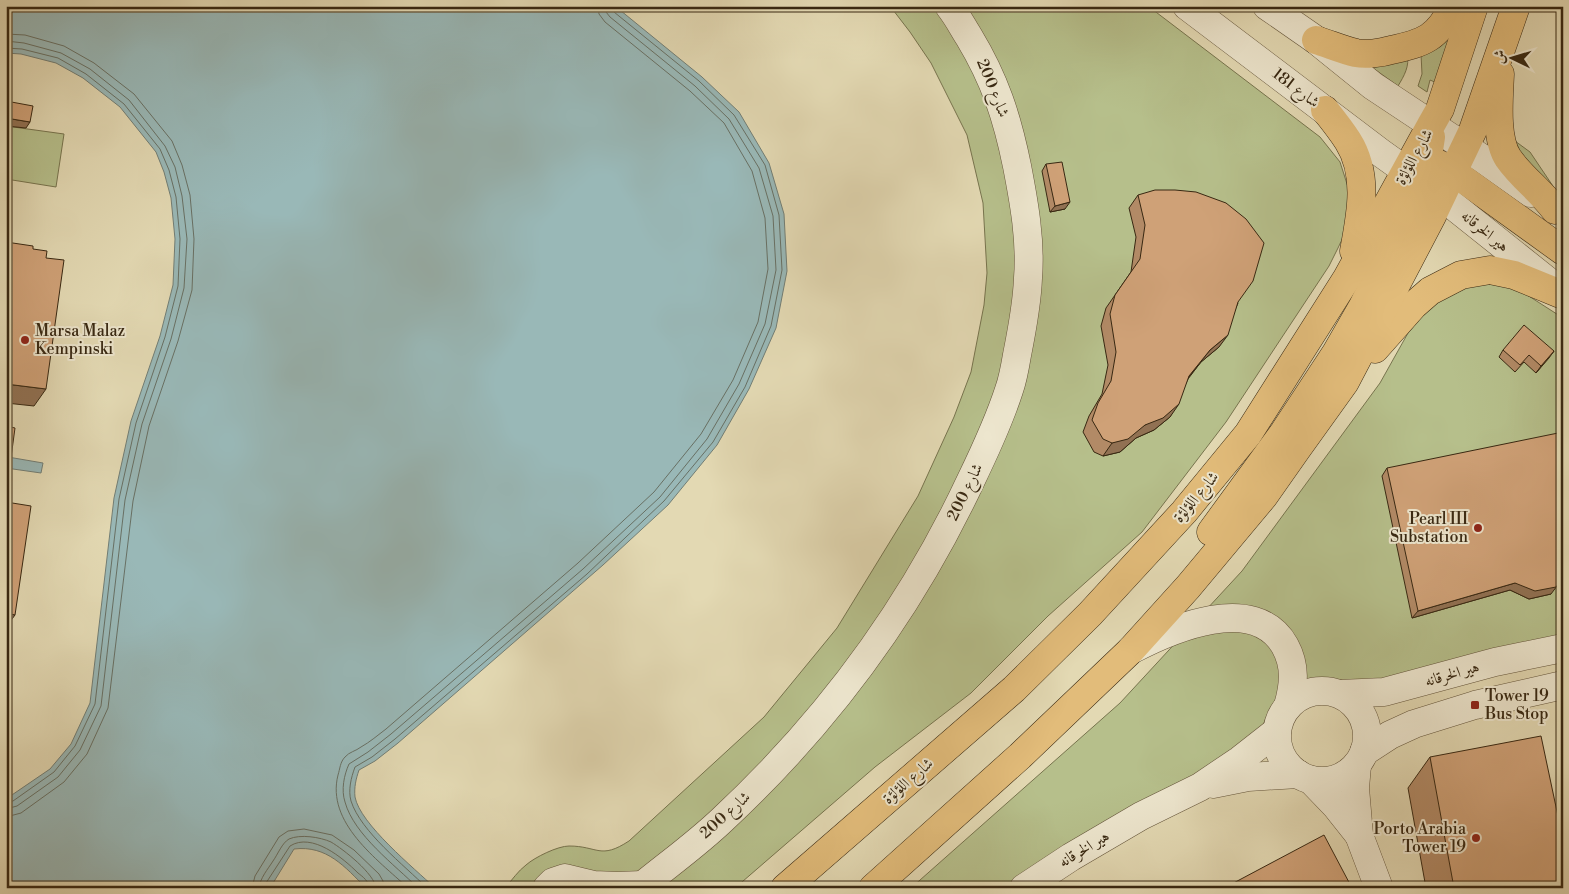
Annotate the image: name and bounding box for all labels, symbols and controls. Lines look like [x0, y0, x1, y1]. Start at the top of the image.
north arrow [1486, 32, 1536, 82]
text: ش [1490, 49, 1510, 65]
street label: شارع 200 [969, 56, 1014, 121]
street label: شارع 181 [1267, 64, 1324, 115]
street label: شارع اللؤلؤة [1391, 126, 1440, 190]
street label: هير الخرقانه [1457, 206, 1513, 256]
place label: Marsa Malaz Kempinski [35, 321, 125, 359]
marker: Marsa Malaz Kempinski [19, 334, 31, 346]
street label: شارع 200 [943, 460, 990, 525]
street label: شارع اللؤلؤة [1169, 467, 1225, 529]
place label: Pearl III Substation [1390, 509, 1468, 547]
marker: Pearl III Substation [1472, 522, 1484, 534]
street label: هير الخرقانه [1422, 657, 1482, 691]
place label: Tower 19 Bus Stop [1484, 686, 1549, 724]
marker: Tower 19 Bus Stop [1469, 699, 1481, 711]
street label: شارع اللؤلؤة [879, 754, 939, 811]
street label: شارع 200 [695, 787, 757, 845]
place label: Porto Arabia Tower 19 [1374, 819, 1467, 857]
street label: هير الخرقانه [1055, 826, 1113, 872]
marker: Porto Arabia Tower 19 [1470, 832, 1482, 844]

